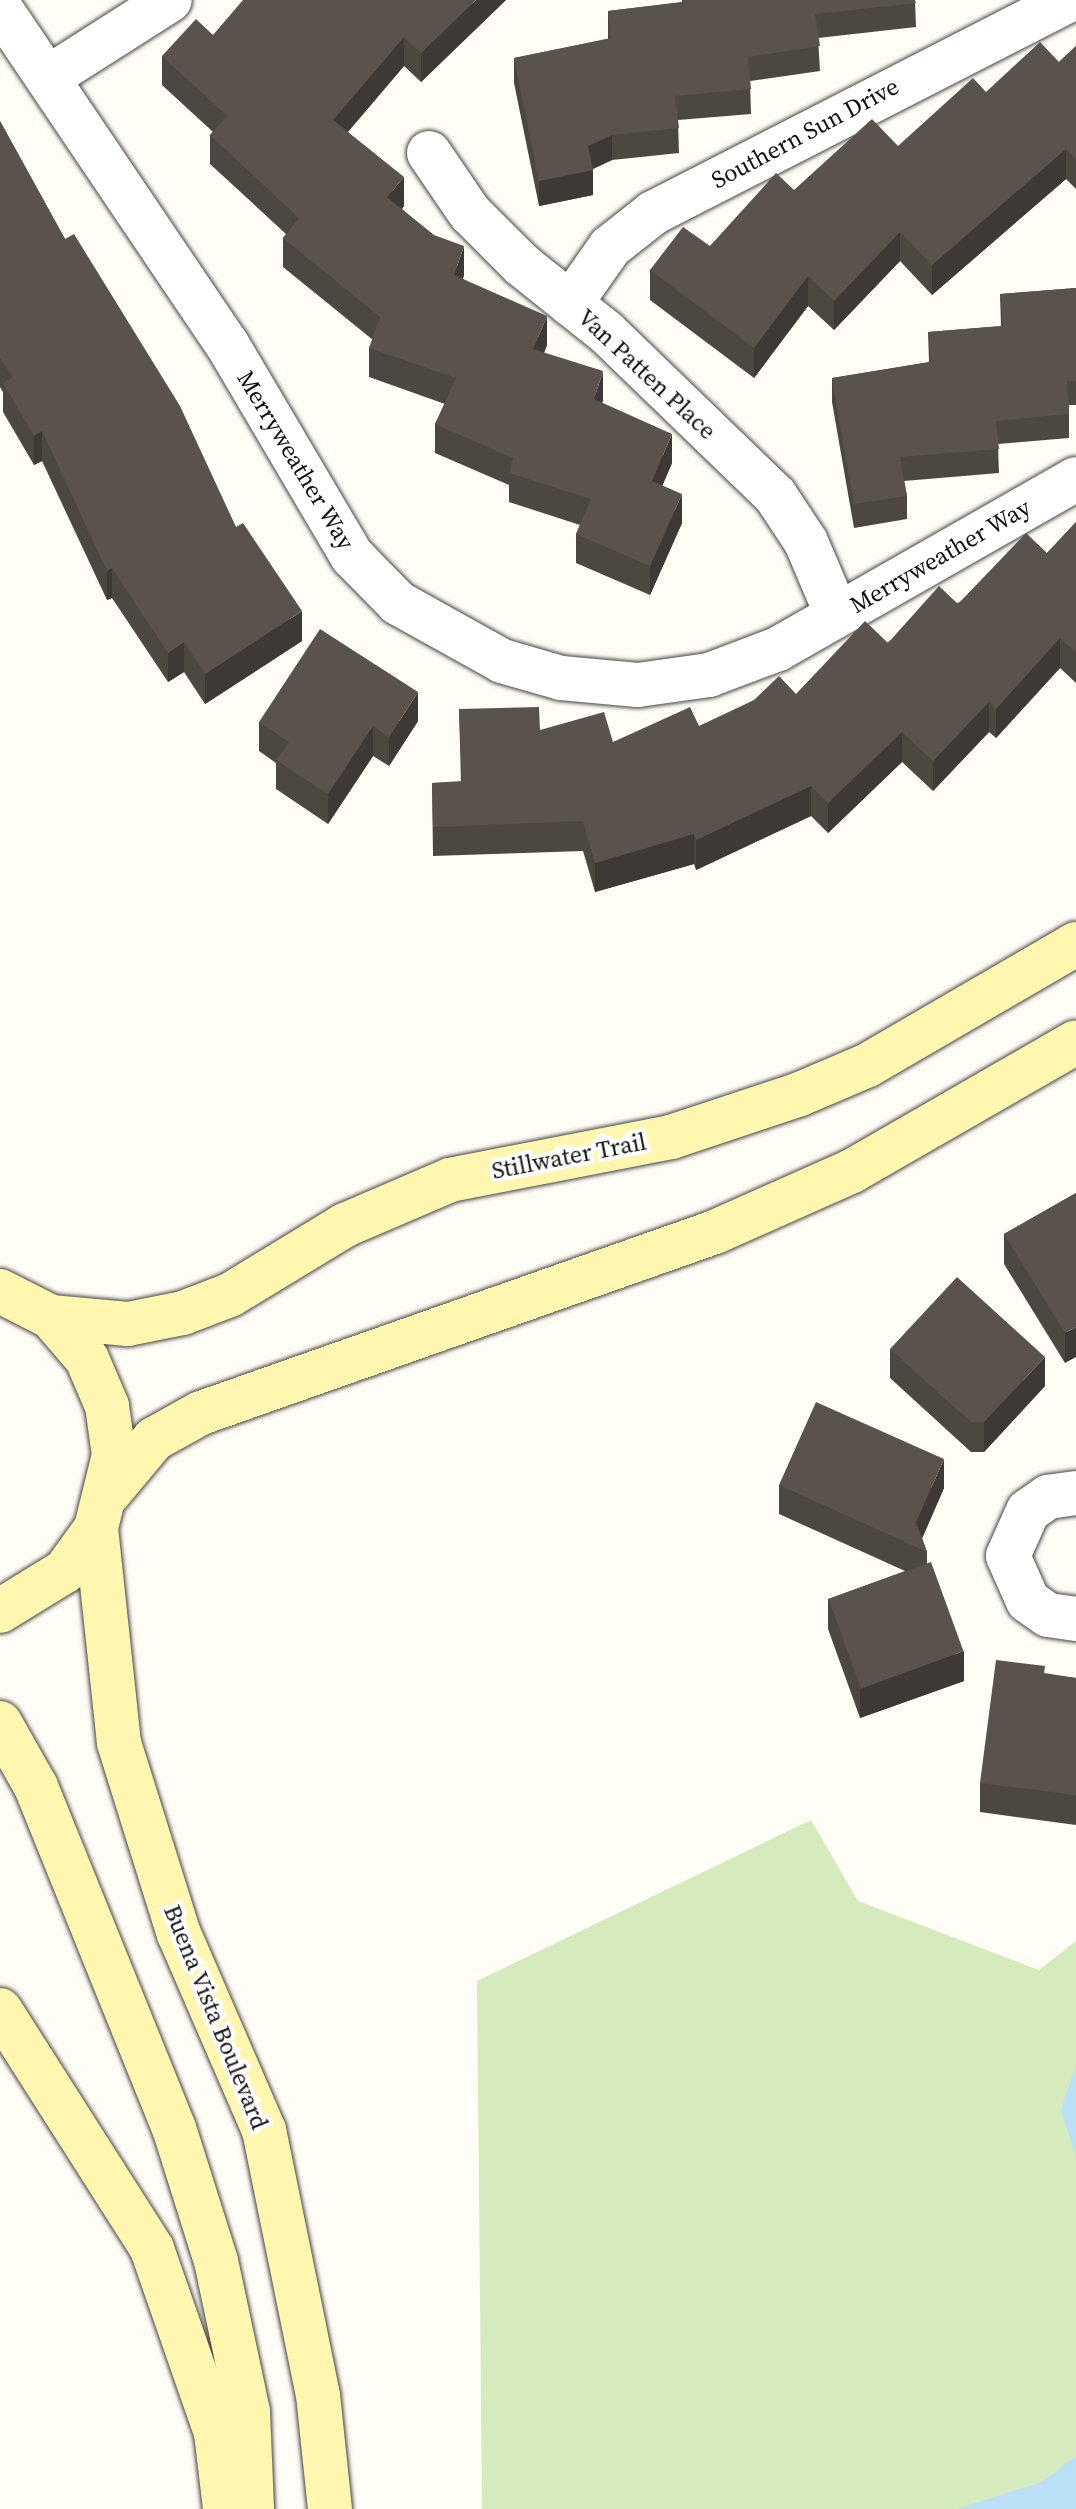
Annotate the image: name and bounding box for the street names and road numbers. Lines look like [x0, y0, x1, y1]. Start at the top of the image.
street label: Southern Sun Drive [706, 71, 904, 195]
street label: Van Patten Place [572, 303, 722, 445]
street label: Merryweather Way [231, 365, 361, 555]
street label: Merryweather Way [844, 492, 1036, 620]
street label: Stillwater Trail [489, 1127, 649, 1185]
street label: Buena Vista Boulevard [158, 1900, 274, 2134]

